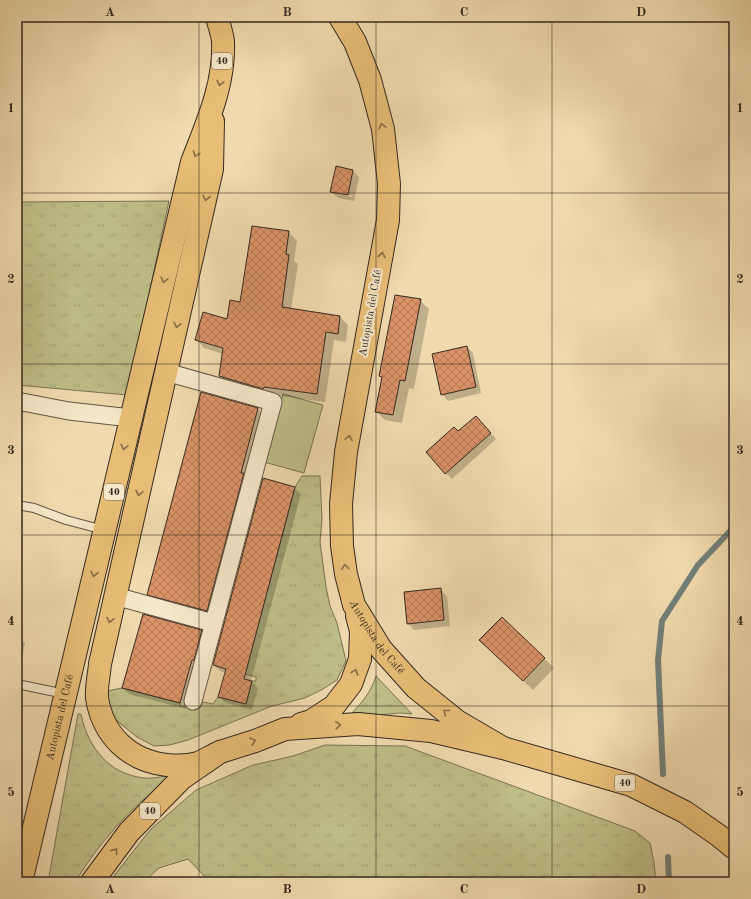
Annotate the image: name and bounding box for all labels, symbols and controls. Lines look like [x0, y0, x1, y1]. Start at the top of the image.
text: A [105, 6, 115, 19]
text: B [282, 6, 292, 19]
text: C [460, 6, 468, 19]
text: D [636, 6, 646, 19]
road number: 40 [212, 53, 232, 69]
one-way arrow [216, 80, 224, 86]
text: 1 [7, 102, 15, 115]
text: 1 [736, 102, 744, 115]
one-way arrow [378, 122, 386, 129]
one-way arrow [192, 150, 200, 157]
one-way arrow [202, 195, 210, 202]
one-way arrow [377, 251, 386, 258]
street label: Autopista del Café [358, 269, 384, 357]
text: 2 [7, 273, 15, 286]
text: 2 [736, 273, 744, 286]
one-way arrow [161, 277, 169, 283]
one-way arrow [173, 322, 181, 328]
one-way arrow [344, 434, 352, 441]
text: 3 [7, 444, 15, 457]
one-way arrow [121, 444, 129, 451]
text: 3 [736, 444, 744, 457]
road number: 40 [104, 484, 124, 500]
one-way arrow [135, 490, 143, 496]
one-way arrow [341, 564, 350, 570]
one-way arrow [91, 571, 99, 577]
street label: Autopista del Café [348, 599, 406, 676]
text: 4 [7, 615, 15, 628]
text: 4 [736, 615, 744, 628]
one-way arrow [106, 616, 115, 623]
one-way arrow [351, 669, 359, 676]
street label: Autopista del Café [45, 674, 76, 762]
one-way arrow [443, 710, 451, 717]
one-way arrow [335, 721, 341, 730]
one-way arrow [249, 737, 256, 746]
road number: 40 [615, 775, 635, 791]
text: 5 [7, 786, 15, 799]
text: 5 [736, 786, 744, 799]
road number: 40 [140, 803, 160, 819]
one-way arrow [110, 848, 117, 855]
text: A [105, 883, 115, 896]
text: B [282, 883, 292, 896]
text: C [460, 883, 468, 896]
text: D [636, 883, 646, 896]

